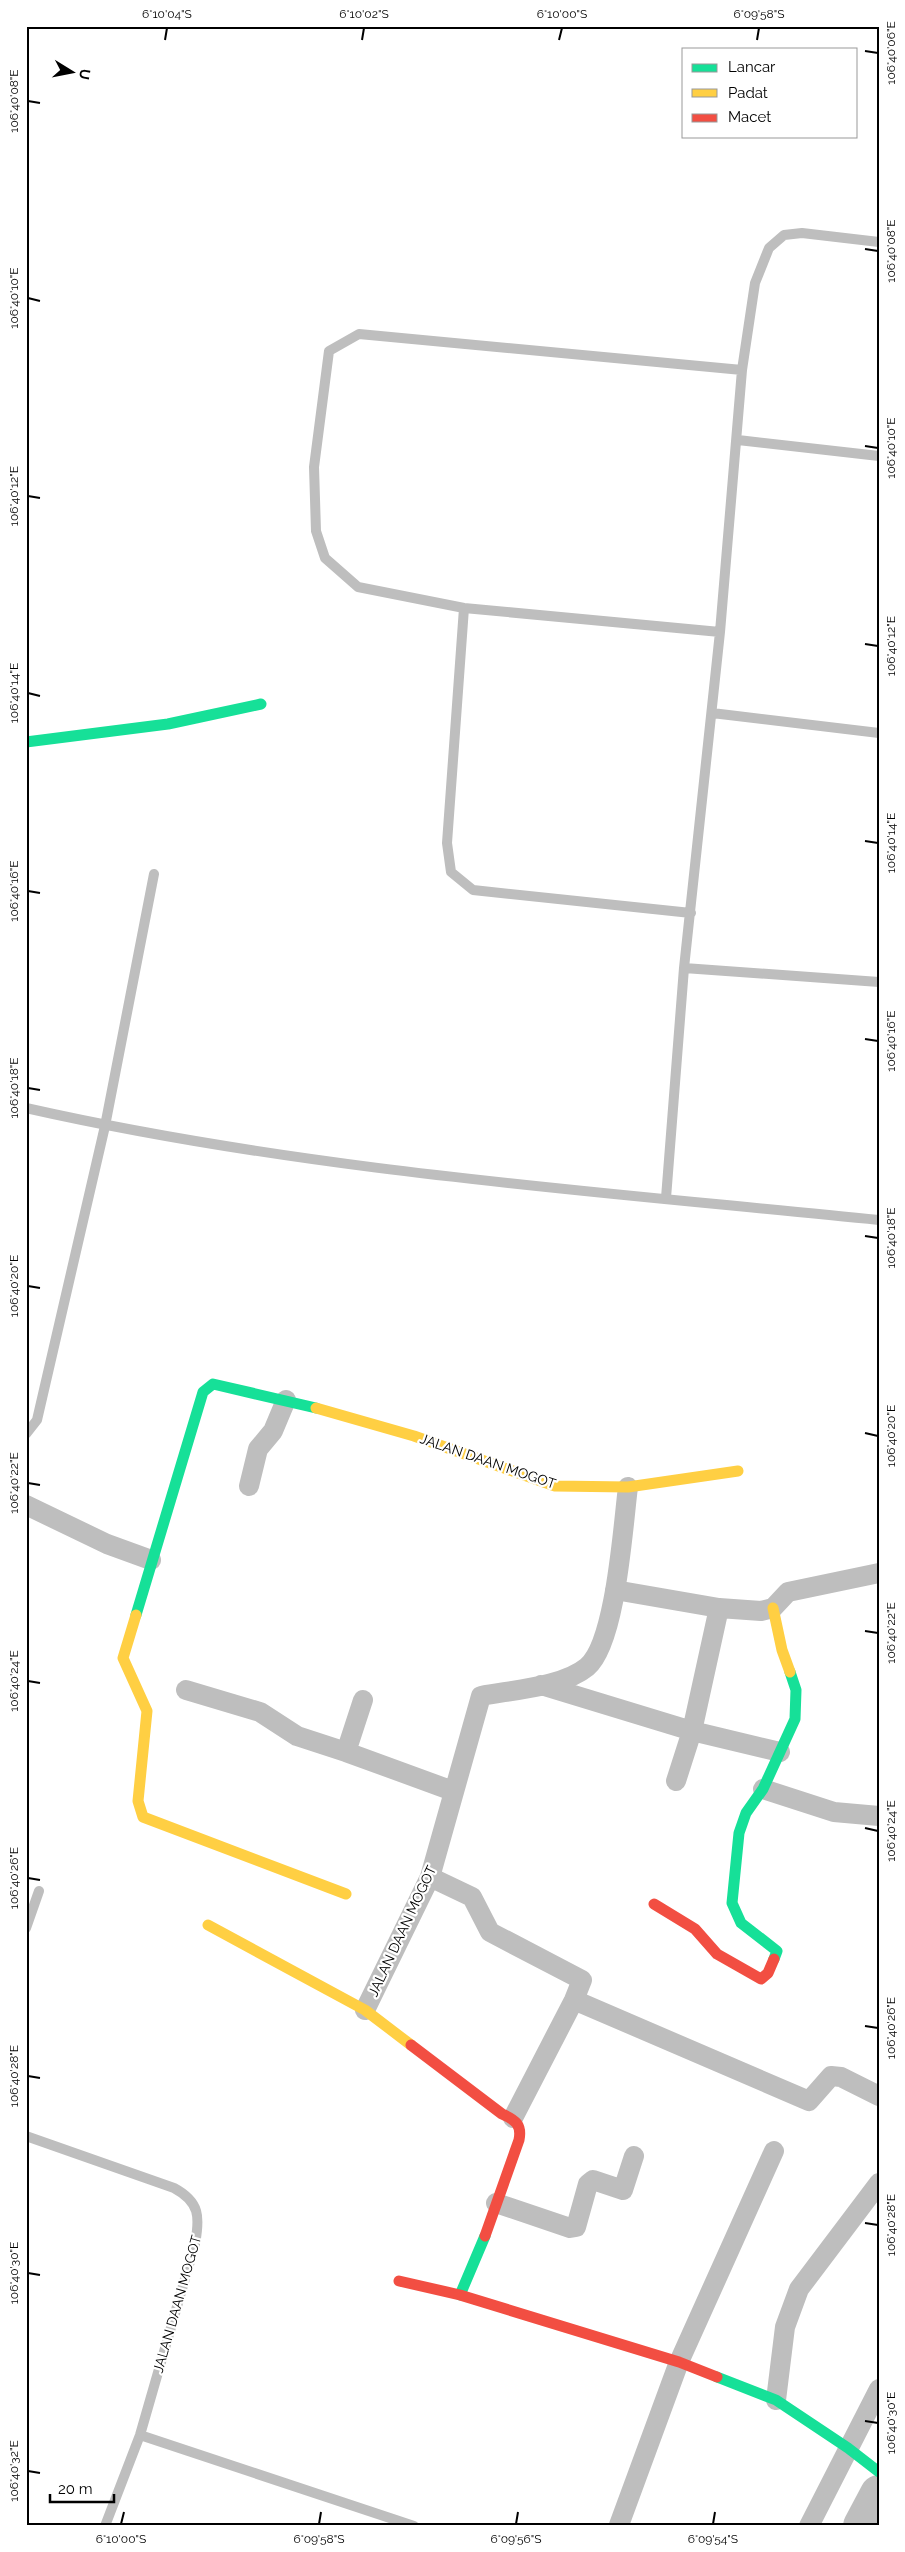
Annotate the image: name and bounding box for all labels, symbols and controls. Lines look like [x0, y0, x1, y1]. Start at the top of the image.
text: 6°10'04"S [142, 7, 192, 21]
text: 6°10'02"S [339, 7, 389, 21]
text: 6°10'00"S [537, 7, 587, 21]
text: 6°09'58"S [734, 7, 784, 21]
text: 106°40'06"E [884, 21, 898, 85]
north arrow [48, 48, 98, 98]
legend [682, 48, 858, 138]
text: Lancar [728, 58, 776, 76]
text: U [76, 68, 94, 81]
text: 106°40'08"E [7, 69, 21, 133]
text: Padat [728, 84, 768, 102]
text: Macet [728, 108, 771, 126]
text: 106°40'08"E [884, 219, 898, 283]
text: 106°40'10"E [7, 267, 21, 329]
text: 106°40'10"E [884, 417, 898, 479]
text: 106°40'12"E [7, 466, 21, 526]
text: 106°40'12"E [884, 616, 898, 676]
text: 106°40'14"E [7, 663, 21, 723]
text: 106°40'14"E [884, 813, 898, 873]
text: 106°40'16"E [7, 860, 21, 922]
text: 106°40'16"E [884, 1010, 898, 1072]
text: 106°40'18"E [7, 1057, 21, 1119]
text: 106°40'18"E [884, 1207, 898, 1269]
text: 106°40'20"E [7, 1255, 21, 1317]
text: 106°40'20"E [884, 1405, 898, 1467]
street label: JALAN DAAN MOGOT [418, 1430, 558, 1492]
text: 106°40'22"E [7, 1452, 21, 1514]
text: 106°40'22"E [884, 1602, 898, 1664]
text: 106°40'24"E [7, 1650, 21, 1712]
text: 106°40'24"E [884, 1800, 898, 1862]
text: 106°40'26"E [7, 1847, 21, 1909]
street label: JALAN DAAN MOGOT [365, 1863, 440, 1999]
text: 106°40'26"E [884, 1997, 898, 2059]
text: 106°40'28"E [7, 2045, 21, 2107]
text: 106°40'28"E [884, 2194, 898, 2256]
street label: JALAN DAAN MOGOT [150, 2233, 204, 2375]
text: 106°40'30"E [7, 2242, 21, 2304]
text: 106°40'30"E [884, 2392, 898, 2454]
text: 106°40'32"E [7, 2440, 21, 2502]
scale bar [50, 2472, 114, 2504]
text: 20 m [58, 2480, 93, 2498]
text: 6°10'00"S [96, 2532, 146, 2546]
text: 6°09'58"S [294, 2532, 344, 2546]
text: 6°09'56"S [490, 2532, 542, 2546]
text: 6°09'54"S [688, 2532, 738, 2546]

